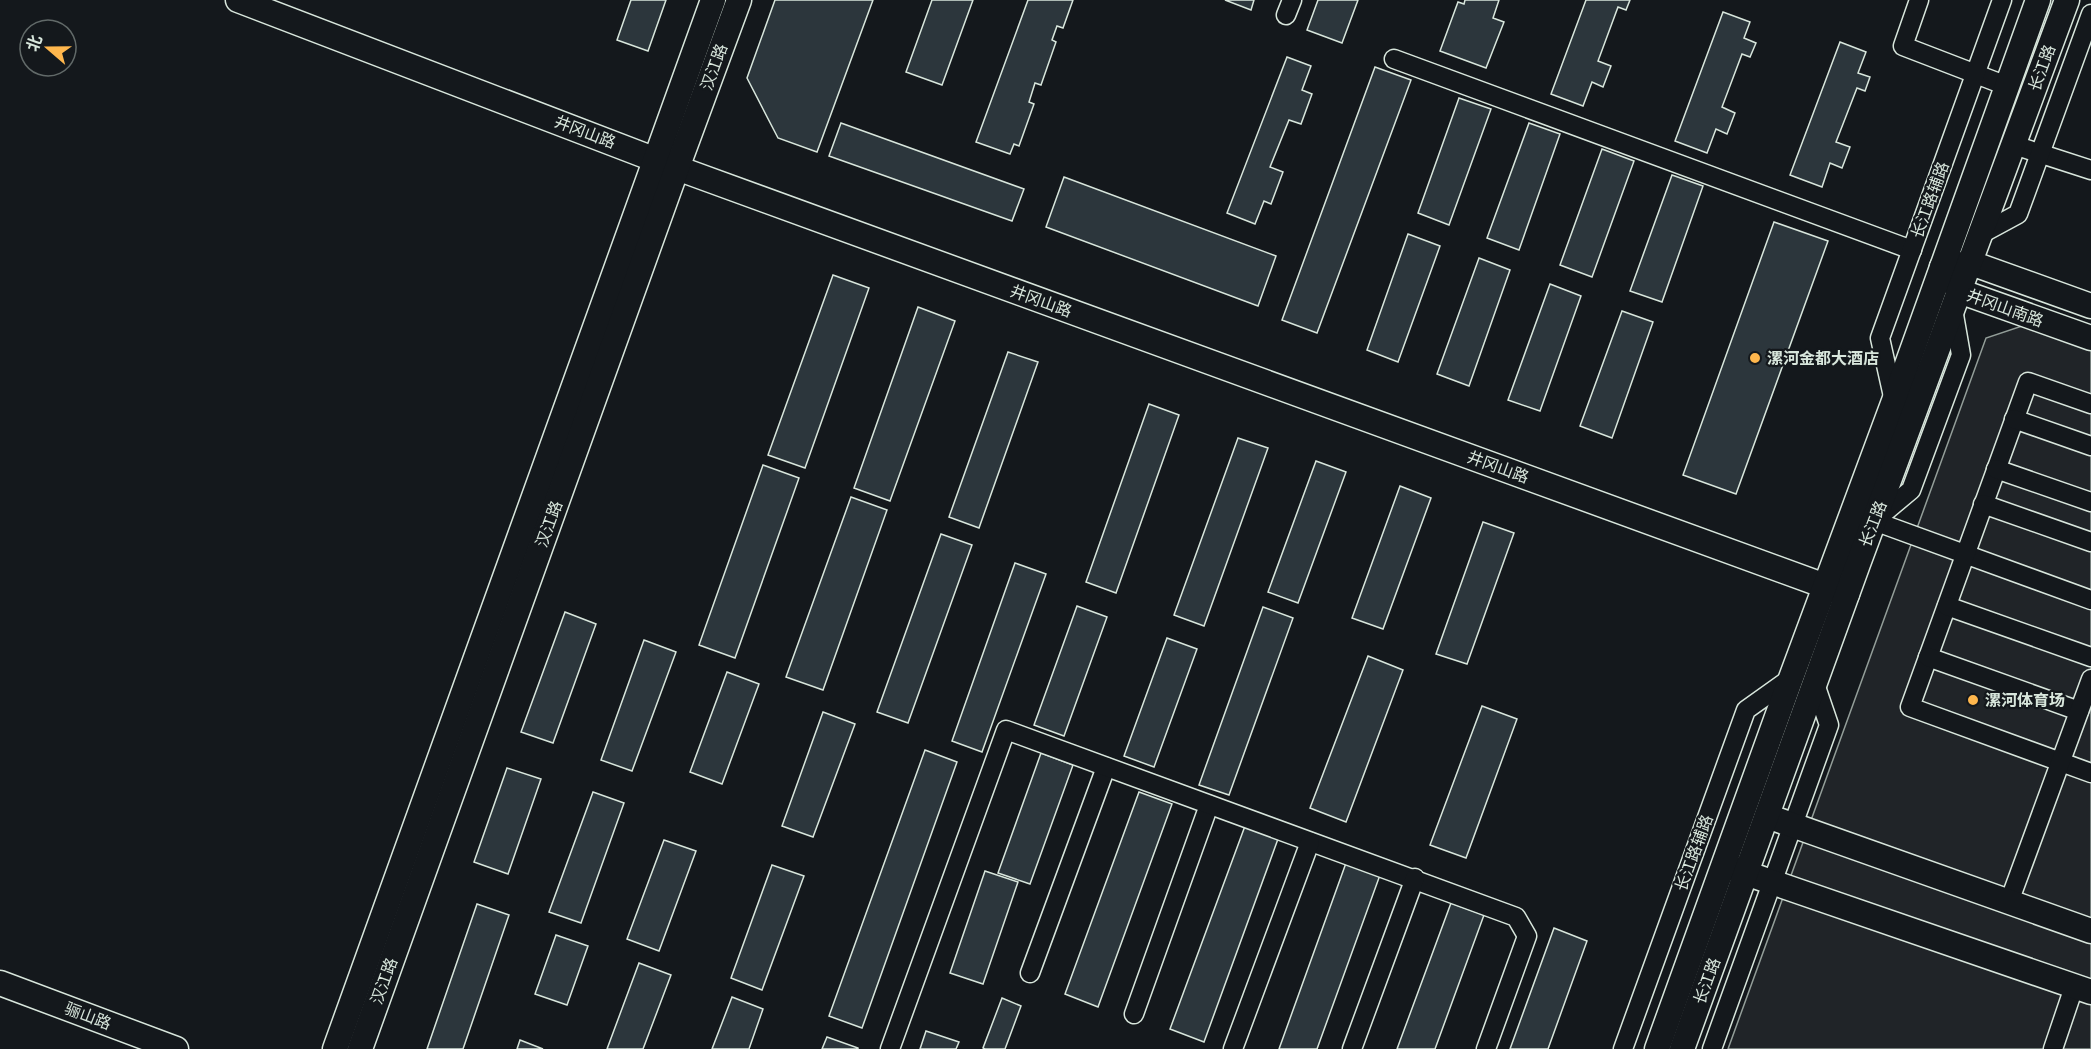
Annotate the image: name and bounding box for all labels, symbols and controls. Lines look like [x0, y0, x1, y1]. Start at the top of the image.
north arrow [18, 18, 78, 78]
text: 北 [23, 32, 46, 54]
street label: 汉江路 [697, 41, 731, 93]
street label: 长江路 [2025, 42, 2059, 94]
street label: 井冈山路 [552, 112, 618, 152]
street label: 长江路辅路 [1907, 159, 1953, 241]
street label: 井冈山路 [1008, 281, 1074, 321]
street label: 井冈山南路 [1964, 285, 2046, 331]
place label: 漯河金都大酒店 [1767, 349, 1879, 368]
marker: 漯河金都大酒店 [1748, 351, 1762, 365]
street label: 井冈山路 [1465, 447, 1531, 487]
street label: 汉江路 [532, 498, 566, 550]
street label: 长江路 [1856, 498, 1890, 550]
place label: 漯河体育场 [1985, 691, 2065, 710]
marker: 漯河体育场 [1966, 693, 1980, 707]
street label: 长江路辅路 [1671, 812, 1717, 894]
street label: 汉江路 [367, 955, 401, 1007]
street label: 长江路 [1690, 955, 1724, 1007]
street label: 骊山路 [62, 999, 114, 1033]

